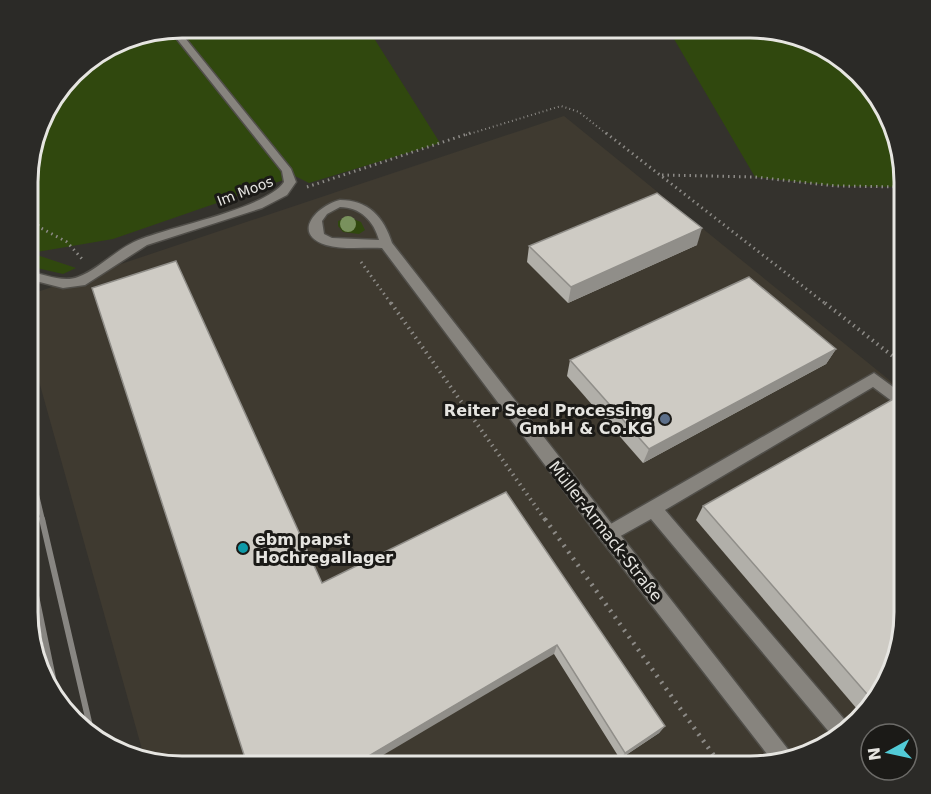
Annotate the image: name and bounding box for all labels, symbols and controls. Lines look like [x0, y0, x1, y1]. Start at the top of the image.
street label: Im Moos [215, 173, 275, 209]
place label: Reiter Seed Processing GmbH & Co.KG [444, 401, 653, 438]
marker: Reiter Seed Processing GmbH & Co.KG [658, 412, 672, 426]
street label: Müller-Armack-Straße [545, 457, 666, 605]
place label: ebm papst Hochregallager [255, 530, 393, 567]
marker: ebm papst Hochregallager [236, 541, 250, 555]
north arrow [859, 722, 919, 782]
text: N [864, 746, 885, 762]

